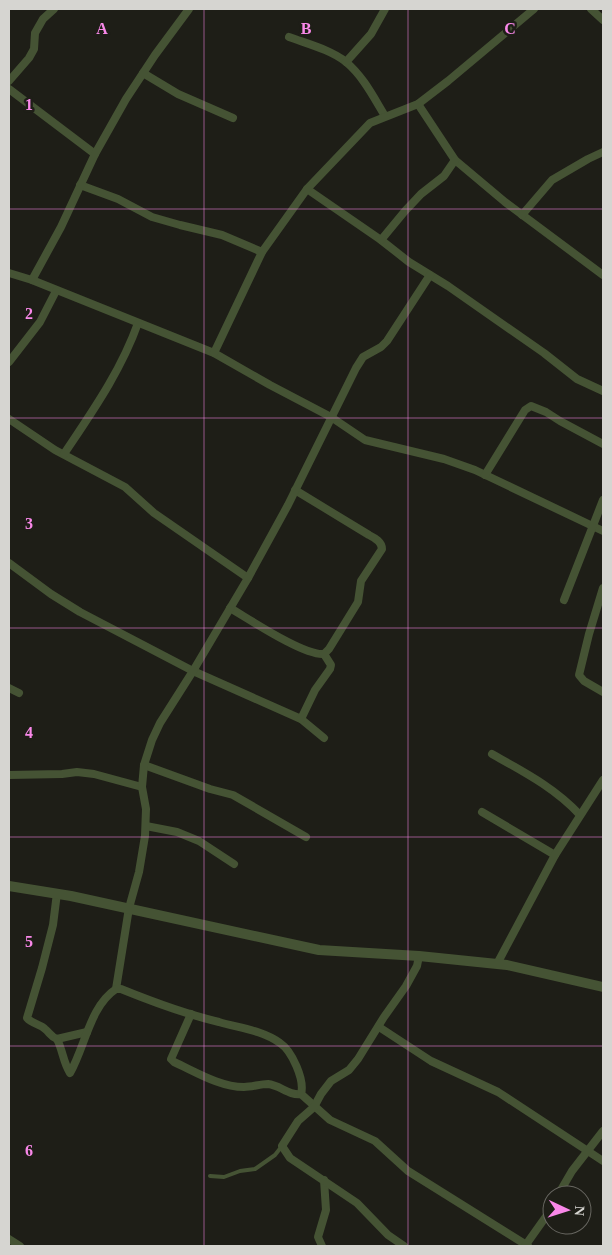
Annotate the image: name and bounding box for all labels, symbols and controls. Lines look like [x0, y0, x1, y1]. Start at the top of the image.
text: A [96, 20, 108, 37]
text: B [301, 20, 312, 37]
text: C [504, 20, 516, 37]
text: 1 [25, 96, 33, 113]
text: 2 [25, 305, 33, 322]
text: 3 [25, 515, 33, 532]
text: 4 [25, 724, 33, 741]
text: 5 [25, 933, 33, 950]
text: 6 [25, 1142, 33, 1159]
north arrow [542, 1185, 592, 1235]
text: N [572, 1205, 587, 1216]

